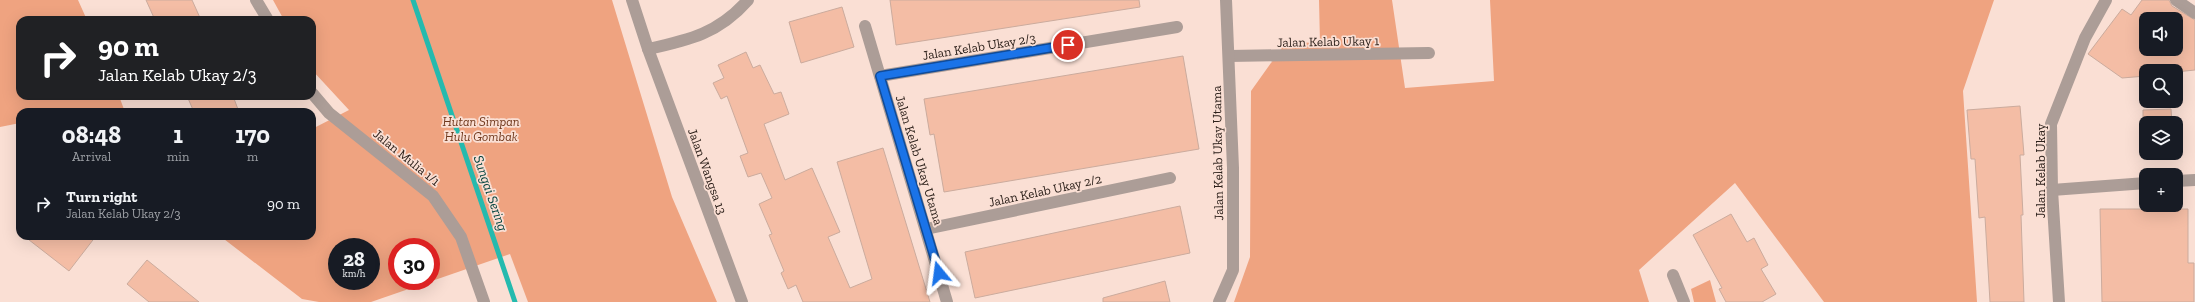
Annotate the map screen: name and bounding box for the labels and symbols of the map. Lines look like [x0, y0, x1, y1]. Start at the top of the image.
pin [1051, 28, 1085, 62]
street label: Jalan Kelab Ukay 2/3 [921, 30, 1037, 63]
street label: Jalan Kelab Ukay 1 [1277, 33, 1379, 50]
street label: Jalan Kelab Ukay Utama [1209, 85, 1226, 221]
street label: Jalan Kelab Ukay Utama [893, 93, 947, 228]
park label: Hutan Simpan Hulu Gombak [442, 114, 520, 144]
street label: Jalan Kelab Ukay [2033, 123, 2048, 218]
street label: Jalan Mulia 1/1 [370, 126, 443, 189]
street label: Jalan Wangsa 13 [685, 126, 730, 216]
water label: Sungai Sering [470, 153, 512, 234]
street label: Jalan Kelab Ukay 2/2 [987, 171, 1103, 210]
speed limit sign: 30 [388, 238, 440, 290]
position arrow [918, 252, 960, 294]

